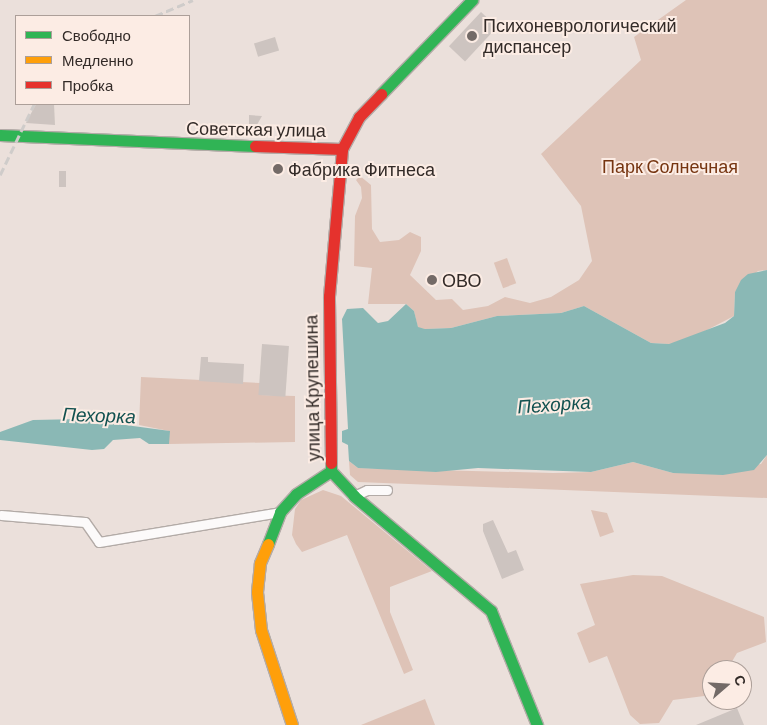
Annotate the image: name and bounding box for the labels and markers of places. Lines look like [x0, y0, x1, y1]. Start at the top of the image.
place label: Психоневрологический диспансер [483, 15, 677, 58]
marker: Психоневрологический диспансер [465, 29, 479, 43]
place label: Фабрика Фитнеса [288, 158, 435, 180]
marker: Фабрика Фитнеса [272, 163, 284, 175]
place label: ОВО [442, 269, 481, 291]
marker: ОВО [426, 274, 438, 286]

